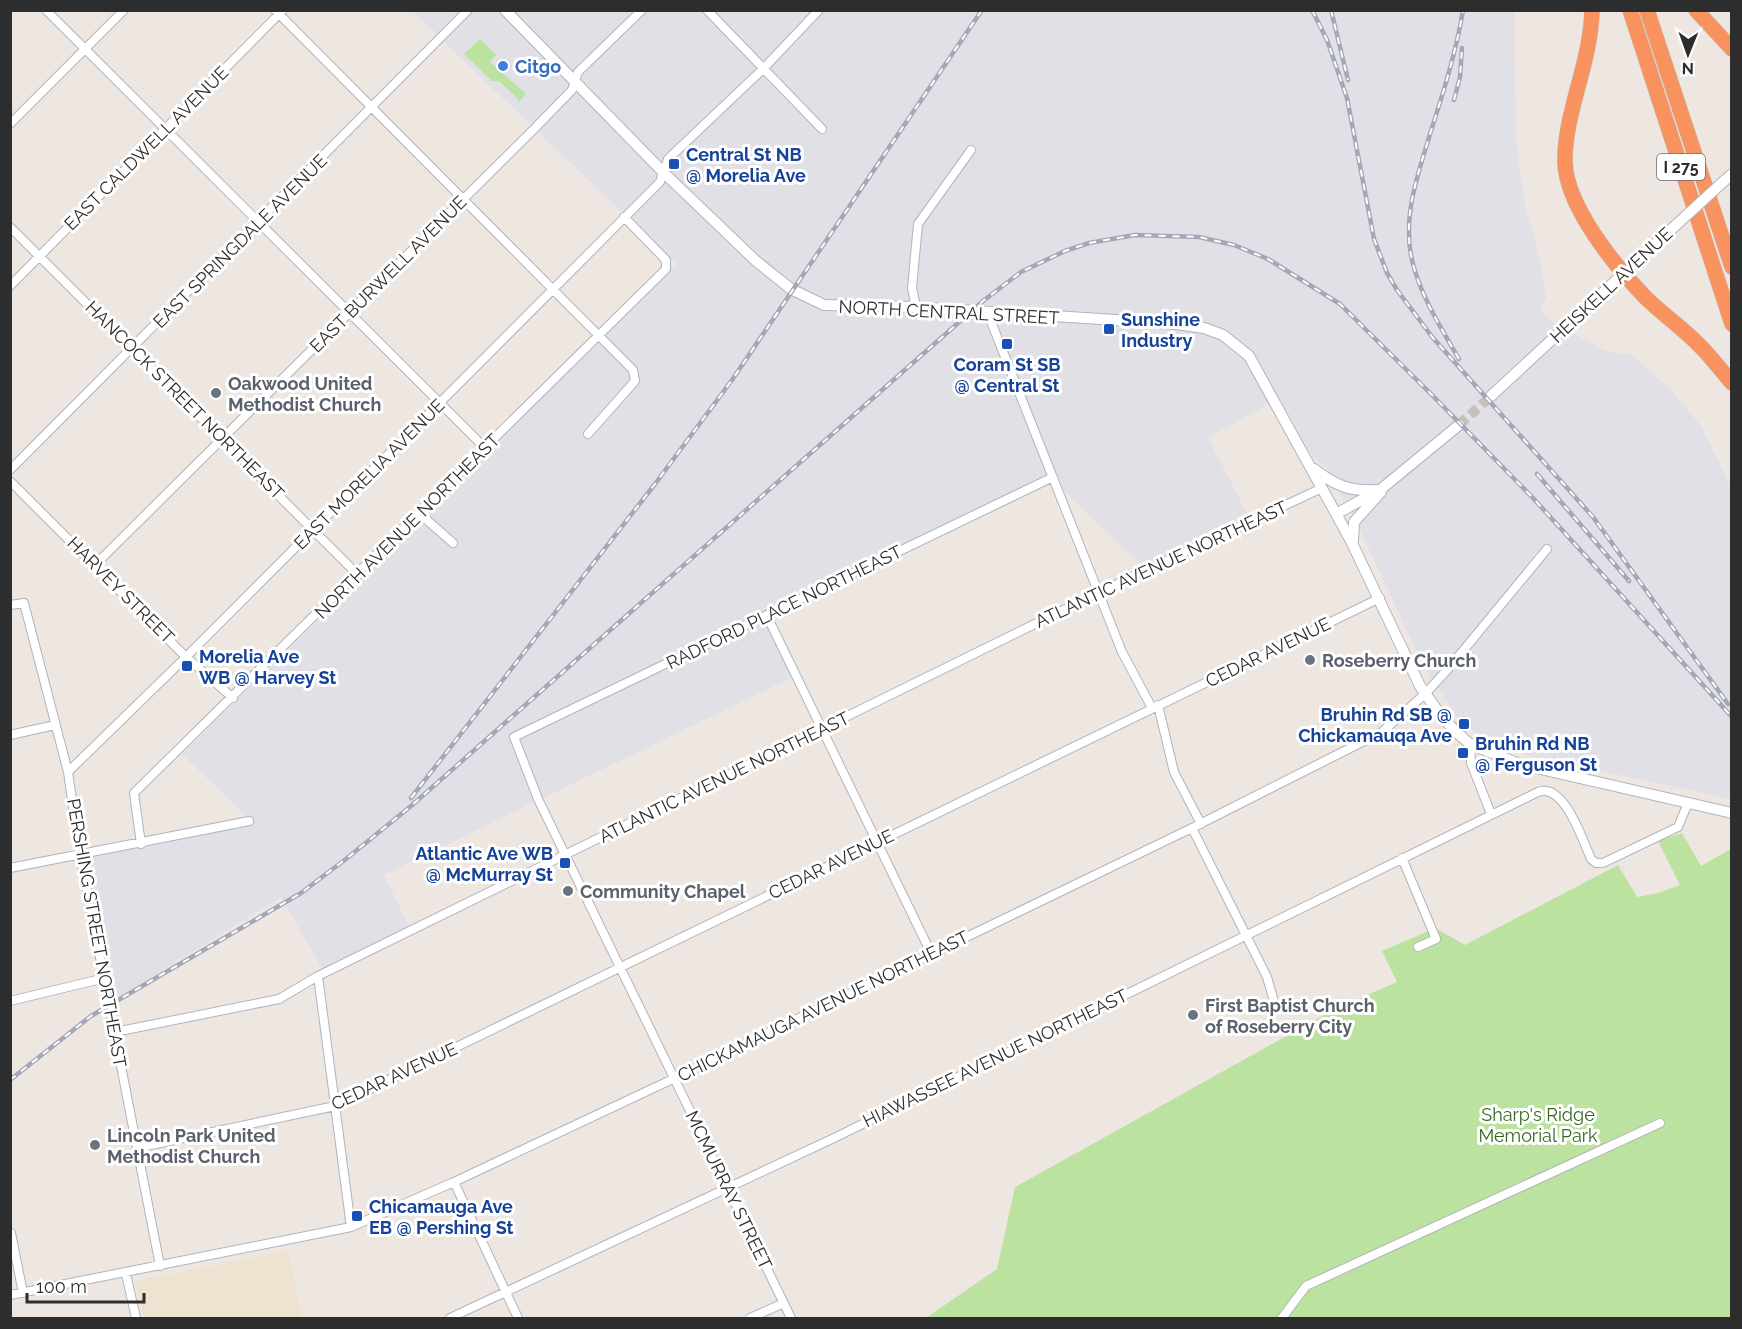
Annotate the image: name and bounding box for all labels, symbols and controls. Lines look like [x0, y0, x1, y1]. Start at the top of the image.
north arrow [1658, 24, 1718, 84]
place label: Citgo [515, 56, 561, 77]
marker: Citgo [496, 59, 510, 73]
text: N [1681, 59, 1694, 78]
street label: EAST CALDWELL AVENUE [60, 62, 232, 234]
place label: Central St NB @ Morelia Ave [686, 144, 806, 186]
street label: EAST SPRINGDALE AVENUE [149, 150, 331, 332]
road number: I 275 [1657, 154, 1705, 180]
marker: Central St NB @ Morelia Ave [667, 157, 681, 171]
street label: EAST BURWELL AVENUE [305, 191, 471, 357]
street label: HEISKELL AVENUE [1546, 223, 1676, 347]
street label: HANCOCK STREET NORTHEAST [81, 296, 289, 504]
street label: NORTH CENTRAL STREET [838, 296, 1060, 328]
place label: Sunshine Industry [1121, 309, 1200, 351]
marker: Sunshine Industry [1102, 322, 1116, 336]
marker: Coram St SB @ Central St [1000, 337, 1014, 351]
place label: Coram St SB @ Central St [954, 354, 1060, 396]
place label: Oakwood United Methodist Church [228, 373, 381, 415]
marker: Oakwood United Methodist Church [209, 386, 223, 400]
street label: EAST MORELIA AVENUE [289, 394, 449, 554]
street label: NORTH AVENUE NORTHEAST [310, 429, 504, 623]
street label: ATLANTIC AVENUE NORTHEAST [1032, 496, 1290, 632]
street label: HARVEY STREET [63, 532, 179, 648]
street label: RADFORD PLACE NORTHEAST [663, 541, 905, 673]
street label: CEDAR AVENUE [1202, 613, 1334, 691]
place label: Morelia Ave WB @ Harvey St [199, 646, 336, 688]
place label: Roseberry Church [1322, 650, 1476, 671]
marker: Roseberry Church [1303, 653, 1317, 667]
marker: Morelia Ave WB @ Harvey St [180, 659, 194, 673]
place label: Bruhin Rd SB @ Chickamauqa Ave [1298, 704, 1452, 746]
street label: ATLANTIC AVENUE NORTHEAST [595, 707, 853, 847]
marker: Bruhin Rd SB @ Chickamauqa Ave [1457, 717, 1471, 731]
place label: Bruhin Rd NB @ Ferguson St [1475, 733, 1597, 775]
marker: Bruhin Rd NB @ Ferguson St [1456, 746, 1470, 760]
street label: PERSHING STREET NORTHEAST [63, 797, 131, 1069]
street label: CEDAR AVENUE [765, 825, 897, 903]
place label: Atlantic Ave WB @ McMurray St [415, 843, 553, 885]
marker: Atlantic Ave WB @ McMurray St [558, 856, 572, 870]
place label: Community Chapel [580, 881, 746, 902]
marker: Community Chapel [561, 884, 575, 898]
street label: CHICKAMAUGA AVENUE NORTHEAST [674, 926, 972, 1086]
street label: HIAWASSEE AVENUE NORTHEAST [859, 985, 1131, 1131]
place label: First Baptist Church of Roseberry City [1205, 995, 1375, 1037]
marker: First Baptist Church of Roseberry City [1186, 1008, 1200, 1022]
street label: CEDAR AVENUE [328, 1038, 460, 1114]
park label: Sharp's Ridge Memorial Park [1478, 1104, 1598, 1146]
street label: MCMURRAY STREET [681, 1107, 777, 1273]
place label: Lincoln Park United Methodist Church [107, 1125, 276, 1167]
marker: Lincoln Park United Methodist Church [88, 1138, 102, 1152]
place label: Chicamauga Ave EB @ Pershing St [369, 1196, 513, 1238]
marker: Chicamauga Ave EB @ Pershing St [350, 1209, 364, 1223]
scale bar [27, 1266, 144, 1304]
text: 100 m [36, 1276, 87, 1297]

